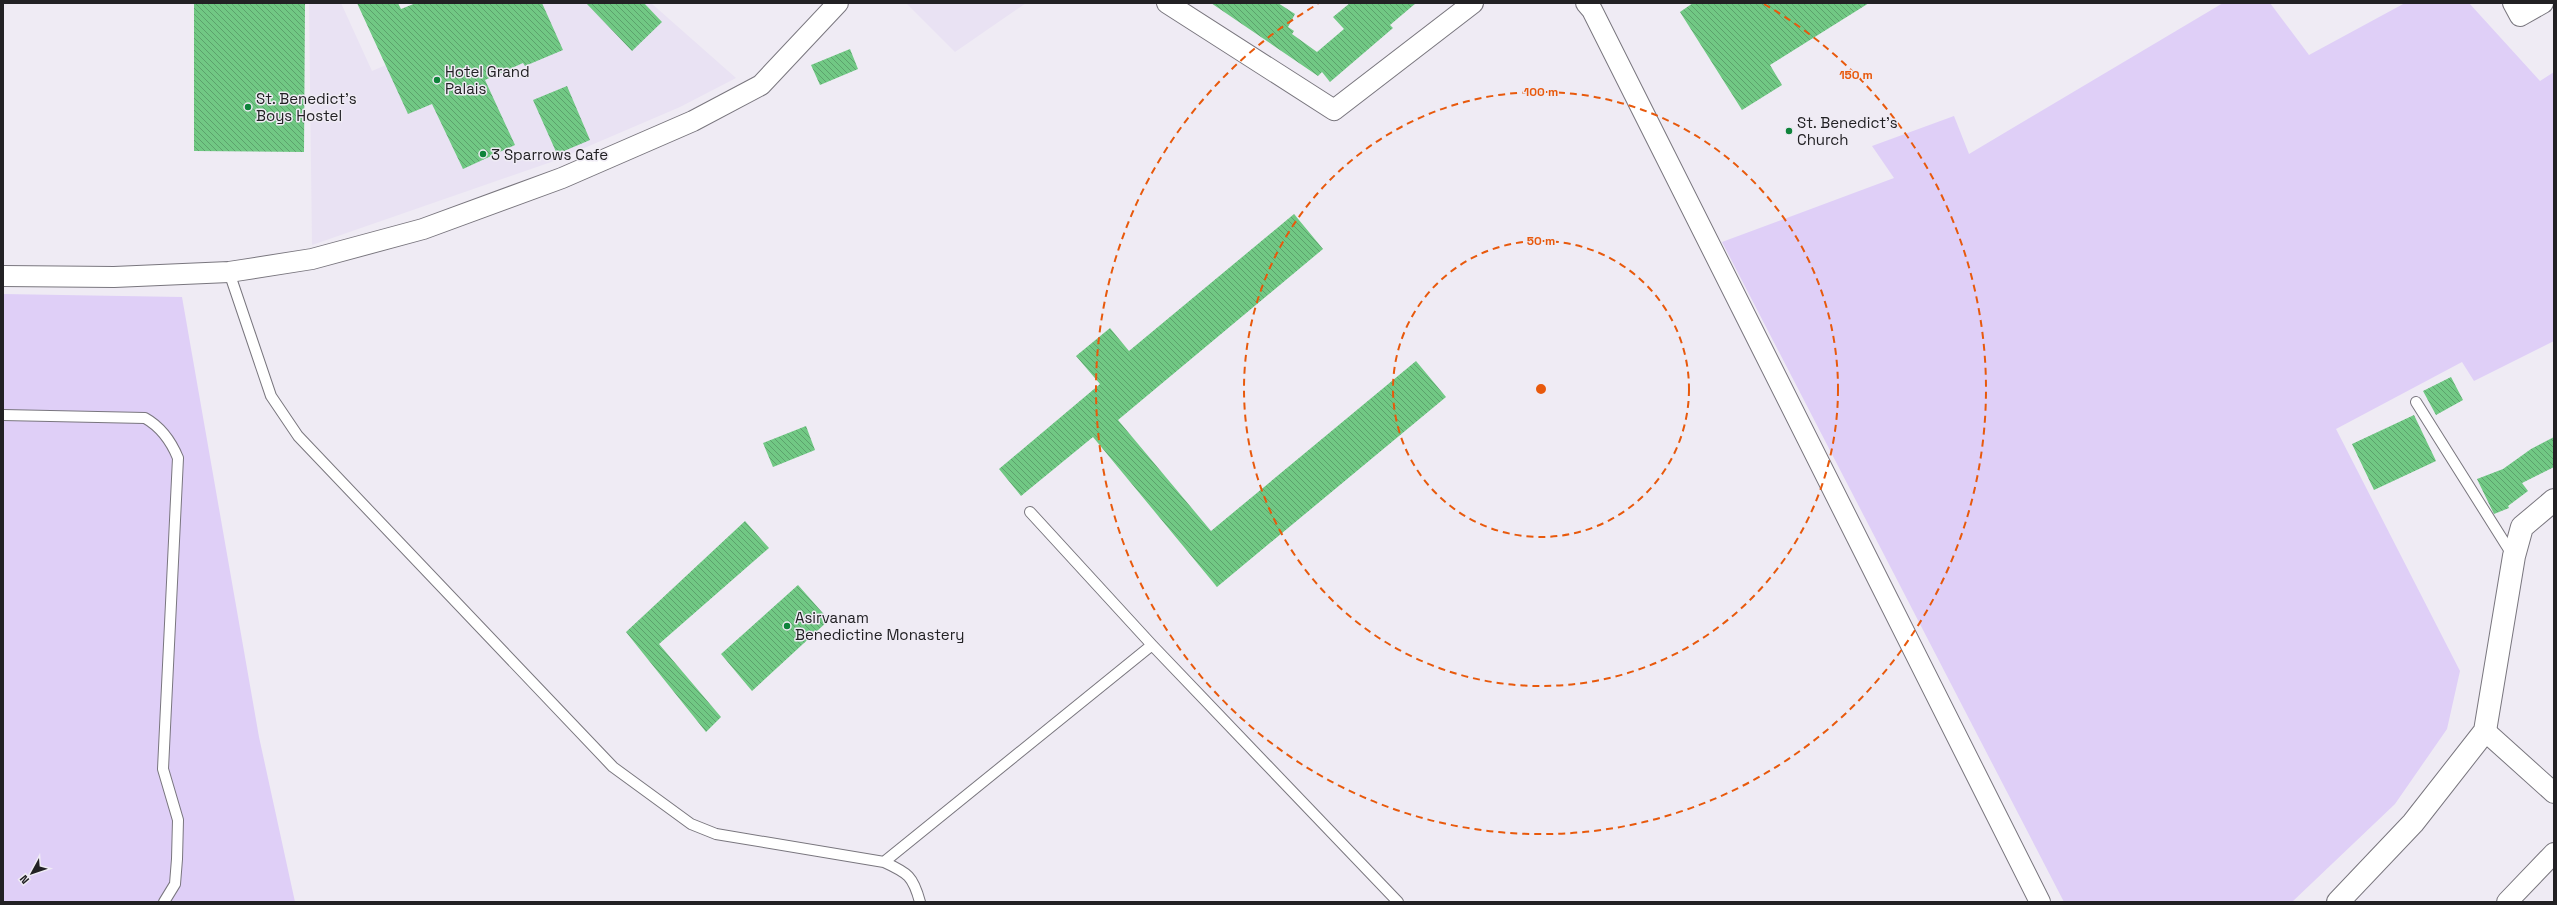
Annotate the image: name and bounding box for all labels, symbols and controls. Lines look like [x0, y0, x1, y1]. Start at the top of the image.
place label: Hotel Grand Palais [445, 62, 530, 98]
text: 150 m [1839, 67, 1873, 83]
marker: Hotel Grand Palais [432, 75, 442, 85]
text: 100 m [1524, 84, 1558, 100]
place label: St. Benedict's Boys Hostel [256, 89, 357, 125]
marker: St. Benedict's Boys Hostel [243, 102, 253, 112]
place label: St. Benedict's Church [1797, 113, 1898, 149]
marker: St. Benedict's Church [1784, 126, 1794, 136]
place label: 3 Sparrows Cafe [491, 145, 608, 164]
marker: 3 Sparrows Cafe [478, 149, 488, 159]
text: 50 m [1527, 233, 1555, 249]
centre of rings [1534, 382, 1548, 396]
place label: Asirvanam Benedictine Monastery [795, 608, 964, 644]
marker: Asirvanam Benedictine Monastery [782, 621, 792, 631]
north arrow [12, 853, 52, 893]
text: N [17, 872, 32, 887]

